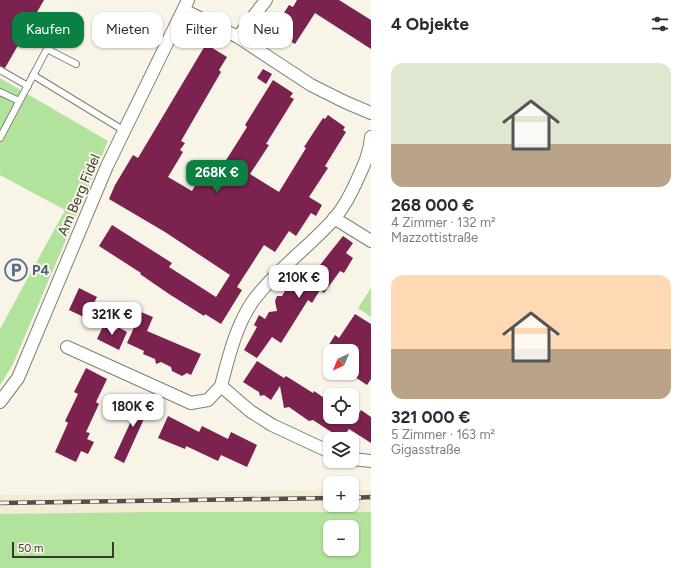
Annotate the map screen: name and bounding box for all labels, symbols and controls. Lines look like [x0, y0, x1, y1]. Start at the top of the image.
chip: Kaufen [12, 12, 84, 48]
chip: Mieten [92, 12, 163, 48]
chip: Filter [171, 12, 231, 48]
chip: Neu [239, 12, 293, 48]
icon: filters [649, 13, 671, 35]
text: 4 Objekte [391, 14, 469, 34]
icon: home [495, 89, 567, 161]
street label: Am Berg Fidel [54, 152, 104, 238]
pin: 268K € [184, 160, 250, 194]
text: 268K € [195, 165, 239, 180]
text: 268 000 € [391, 195, 474, 215]
text: 4 Zimmer · 132 m² [391, 215, 496, 230]
text: Mazzottistraße [391, 230, 478, 245]
parking icon: P4 [3, 257, 29, 283]
place label: P4 [32, 262, 49, 279]
pin: 210K € [266, 265, 332, 299]
text: 210K € [278, 270, 320, 285]
icon: home [495, 301, 567, 373]
pin: 321K € [79, 302, 145, 336]
text: 321K € [91, 307, 133, 322]
north arrow [323, 344, 359, 380]
map controls [323, 344, 359, 556]
button: locate [323, 388, 359, 424]
pin: 180K € [100, 394, 166, 428]
text: 180K € [112, 399, 154, 414]
text: 321 000 € [391, 407, 470, 427]
text: 5 Zimmer · 163 m² [391, 427, 495, 442]
button: layers [323, 432, 359, 468]
text: Gigasstraße [391, 442, 461, 457]
button: + [323, 476, 359, 512]
button: − [323, 520, 359, 556]
scale bar [12, 540, 114, 559]
text: 50 m [18, 542, 43, 555]

